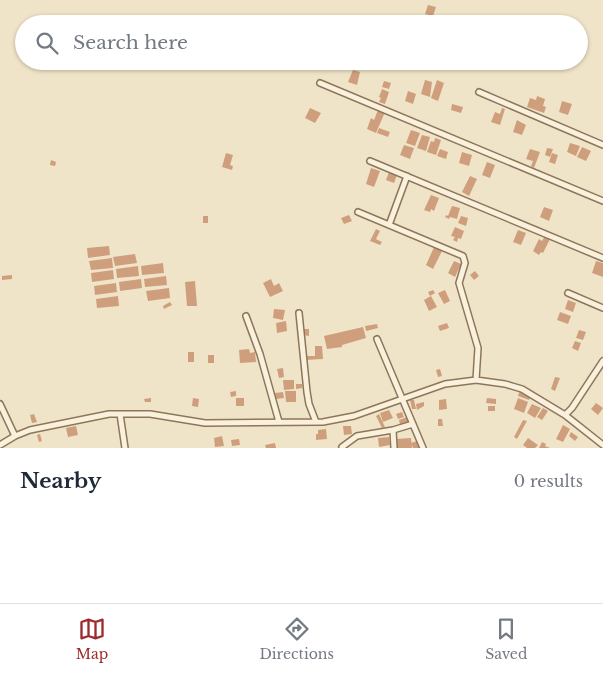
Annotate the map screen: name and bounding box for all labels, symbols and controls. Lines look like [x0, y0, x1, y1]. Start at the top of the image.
search box [15, 15, 588, 70]
icon: search [33, 29, 61, 57]
text: Search here [73, 31, 188, 54]
text: Nearby [20, 468, 101, 494]
text: 0 results [514, 471, 583, 491]
tab: Map [76, 615, 108, 663]
tab: Directions [259, 615, 334, 663]
tab: Saved [485, 615, 527, 663]

